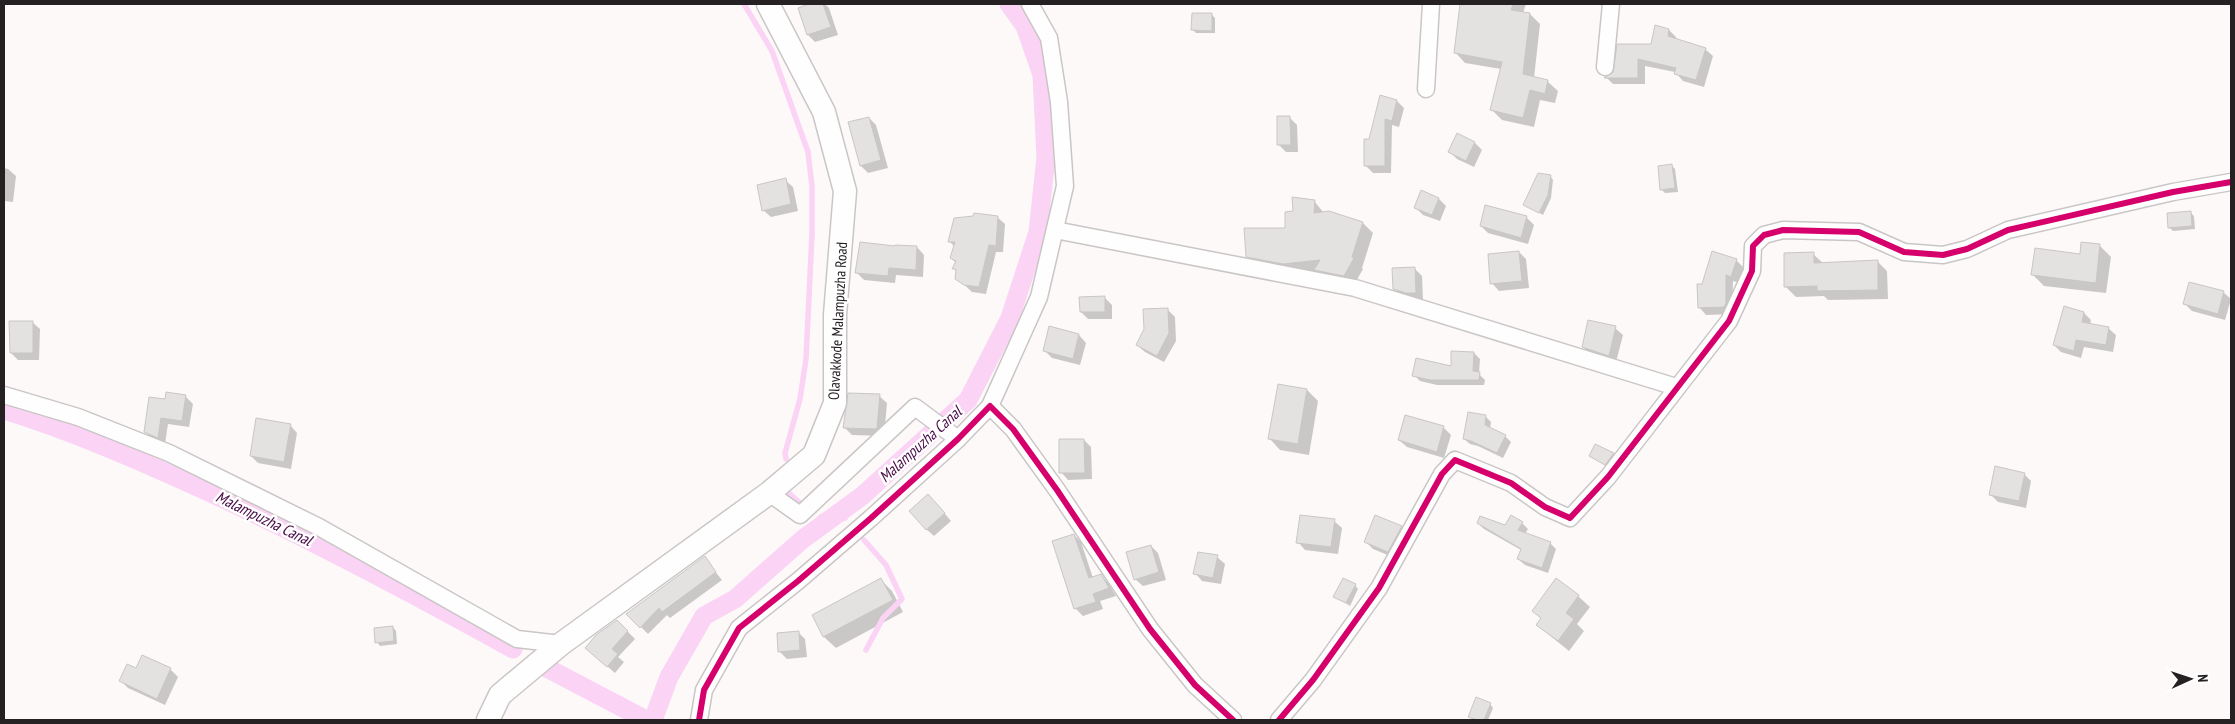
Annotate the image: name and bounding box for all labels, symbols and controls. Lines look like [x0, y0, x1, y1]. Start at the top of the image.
street label: Olavakkode Malampuzha Road [824, 242, 851, 400]
water label: Malampuzha Canal [875, 401, 966, 486]
water label: Malampuzha Canal [213, 486, 316, 550]
north arrow [2165, 654, 2215, 704]
text: N [2194, 674, 2212, 683]

